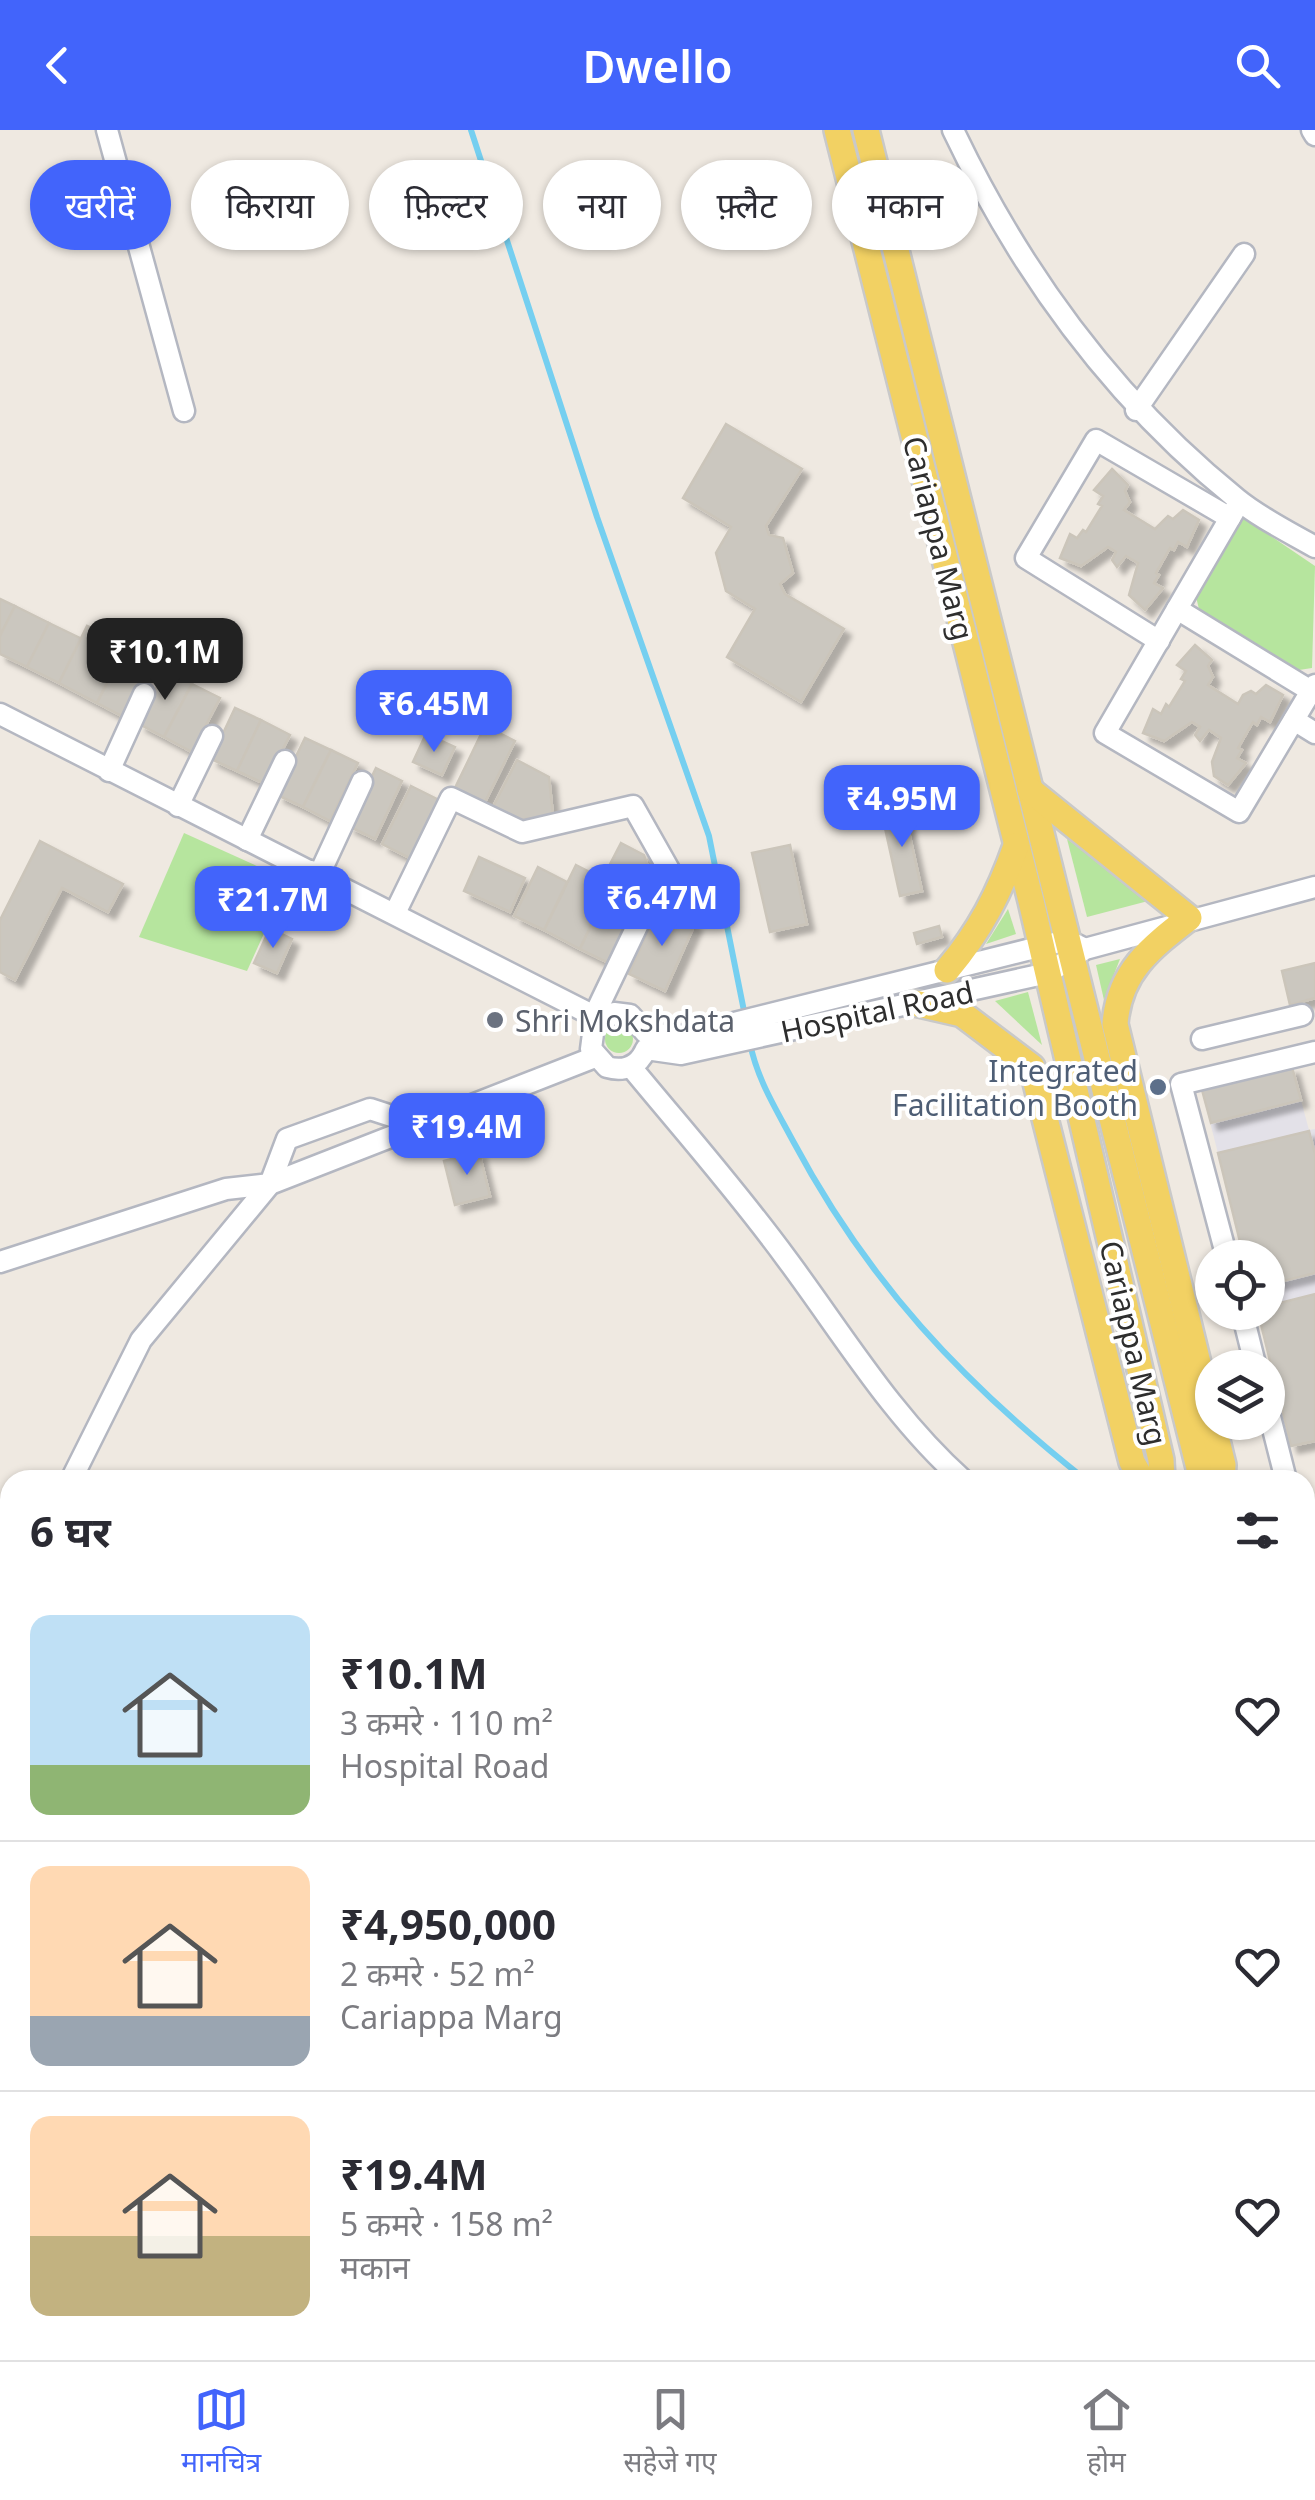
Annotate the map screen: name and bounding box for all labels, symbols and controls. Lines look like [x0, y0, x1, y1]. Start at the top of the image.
text: Dwello [583, 35, 732, 96]
icon: back [30, 38, 85, 93]
icon: search [1230, 38, 1285, 93]
chip: खरीदें [30, 160, 171, 250]
chip: किराया [191, 160, 349, 250]
chip: फ़िल्टर [369, 160, 523, 250]
chip: नया [543, 160, 661, 250]
chip: फ़्लैट [681, 160, 812, 250]
chip: मकान [832, 160, 978, 250]
street label: Cariappa Marg [894, 432, 984, 644]
pin: ₹10.1M [84, 618, 246, 703]
text: ₹10.1M [109, 629, 221, 672]
pin: ₹6.45M [353, 670, 515, 755]
text: ₹6.45M [378, 681, 490, 724]
pin: ₹4.95M [821, 765, 983, 850]
text: ₹4.95M [846, 776, 958, 819]
pin: ₹6.47M [581, 864, 743, 949]
pin: ₹21.7M [192, 866, 354, 951]
text: ₹6.47M [606, 875, 718, 918]
text: ₹21.7M [217, 877, 329, 920]
street label: Hospital Road [777, 971, 977, 1051]
place label: Shri Mokshdata [515, 1000, 735, 1041]
marker: Shri Mokshdata [484, 1009, 506, 1031]
place label: Integrated Facilitation Booth [892, 1050, 1138, 1125]
marker: Integrated Facilitation Booth [1147, 1076, 1169, 1098]
pin: ₹19.4M [386, 1093, 548, 1178]
text: ₹19.4M [411, 1104, 523, 1147]
street label: Cariappa Marg [1091, 1237, 1177, 1449]
map controls [1195, 1240, 1285, 1440]
button: locate [1195, 1240, 1285, 1330]
button: layers [1195, 1350, 1285, 1440]
text: 6 घर [30, 1502, 111, 1559]
icon: filters [1230, 1503, 1285, 1558]
text: ₹10.1M [340, 1644, 488, 1701]
icon: home [110, 1655, 230, 1775]
icon: heart [1230, 1688, 1285, 1743]
text: 3 कमरे · 110 m² [340, 1701, 553, 1744]
text: Hospital Road [340, 1744, 549, 1787]
text: ₹4,950,000 [340, 1895, 556, 1952]
icon: home [110, 1906, 230, 2026]
icon: heart [1230, 1939, 1285, 1994]
text: 2 कमरे · 52 m² [340, 1952, 535, 1995]
text: Cariappa Marg [340, 1995, 563, 2038]
text: ₹19.4M [340, 2145, 488, 2202]
icon: home [110, 2156, 230, 2276]
icon: heart [1230, 2189, 1285, 2244]
text: 5 कमरे · 158 m² [340, 2202, 553, 2245]
text: मकान [340, 2245, 410, 2288]
tab: मानचित्र [181, 2382, 261, 2480]
tab: सहेजे गए [623, 2382, 717, 2480]
tab: होम [1079, 2382, 1134, 2480]

